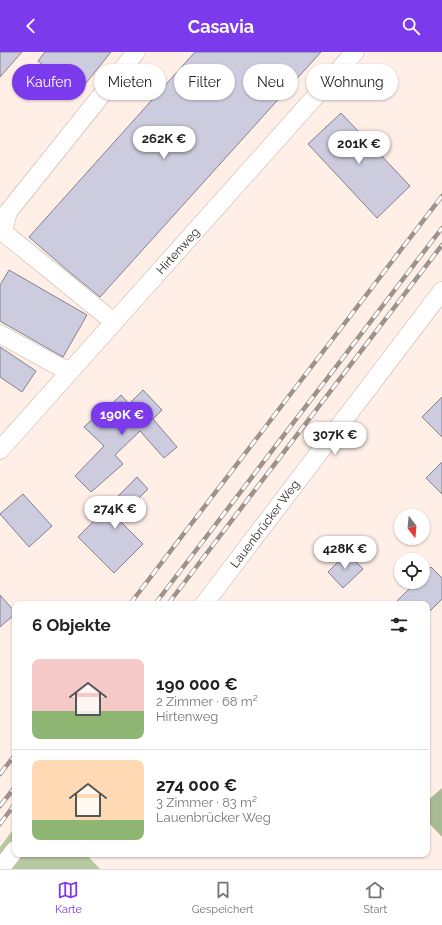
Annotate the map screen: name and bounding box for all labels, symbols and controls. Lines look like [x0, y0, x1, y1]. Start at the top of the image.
icon: back [20, 15, 42, 37]
icon: search [400, 15, 422, 37]
text: Casavia [188, 16, 254, 37]
chip: Kaufen [12, 64, 86, 100]
chip: Mieten [94, 64, 166, 100]
chip: Filter [174, 64, 235, 100]
chip: Neu [243, 64, 298, 100]
chip: Wohnung [306, 64, 398, 100]
pin: 262K € [131, 126, 197, 160]
text: 262K € [142, 131, 186, 146]
pin: 201K € [326, 131, 392, 165]
text: 201K € [337, 136, 381, 151]
street label: Hirtenweg [154, 225, 202, 277]
pin: 190K € [89, 402, 155, 436]
text: 190K € [100, 407, 144, 422]
pin: 307K € [302, 422, 368, 456]
text: 307K € [313, 427, 357, 442]
street label: Lauenbrücker Weg [228, 477, 302, 571]
pin: 274K € [82, 496, 148, 530]
text: 274K € [93, 501, 137, 516]
north arrow [394, 509, 430, 545]
map controls [394, 509, 430, 589]
pin: 428K € [312, 536, 378, 570]
text: 428K € [323, 541, 367, 556]
button: locate [394, 553, 430, 589]
icon: filters [388, 614, 410, 636]
text: 6 Objekte [32, 615, 111, 635]
text: 190 000 € [156, 674, 238, 694]
icon: home [64, 675, 112, 723]
text: 2 Zimmer · 68 m² [156, 694, 258, 709]
text: Hirtenweg [156, 709, 218, 724]
text: 274 000 € [156, 775, 237, 795]
icon: home [64, 776, 112, 824]
text: 3 Zimmer · 83 m² [156, 795, 257, 810]
text: Lauenbrücker Weg [156, 810, 271, 825]
tab: Karte [55, 879, 82, 916]
tab: Gespeichert [192, 879, 253, 916]
tab: Start [363, 879, 387, 916]

